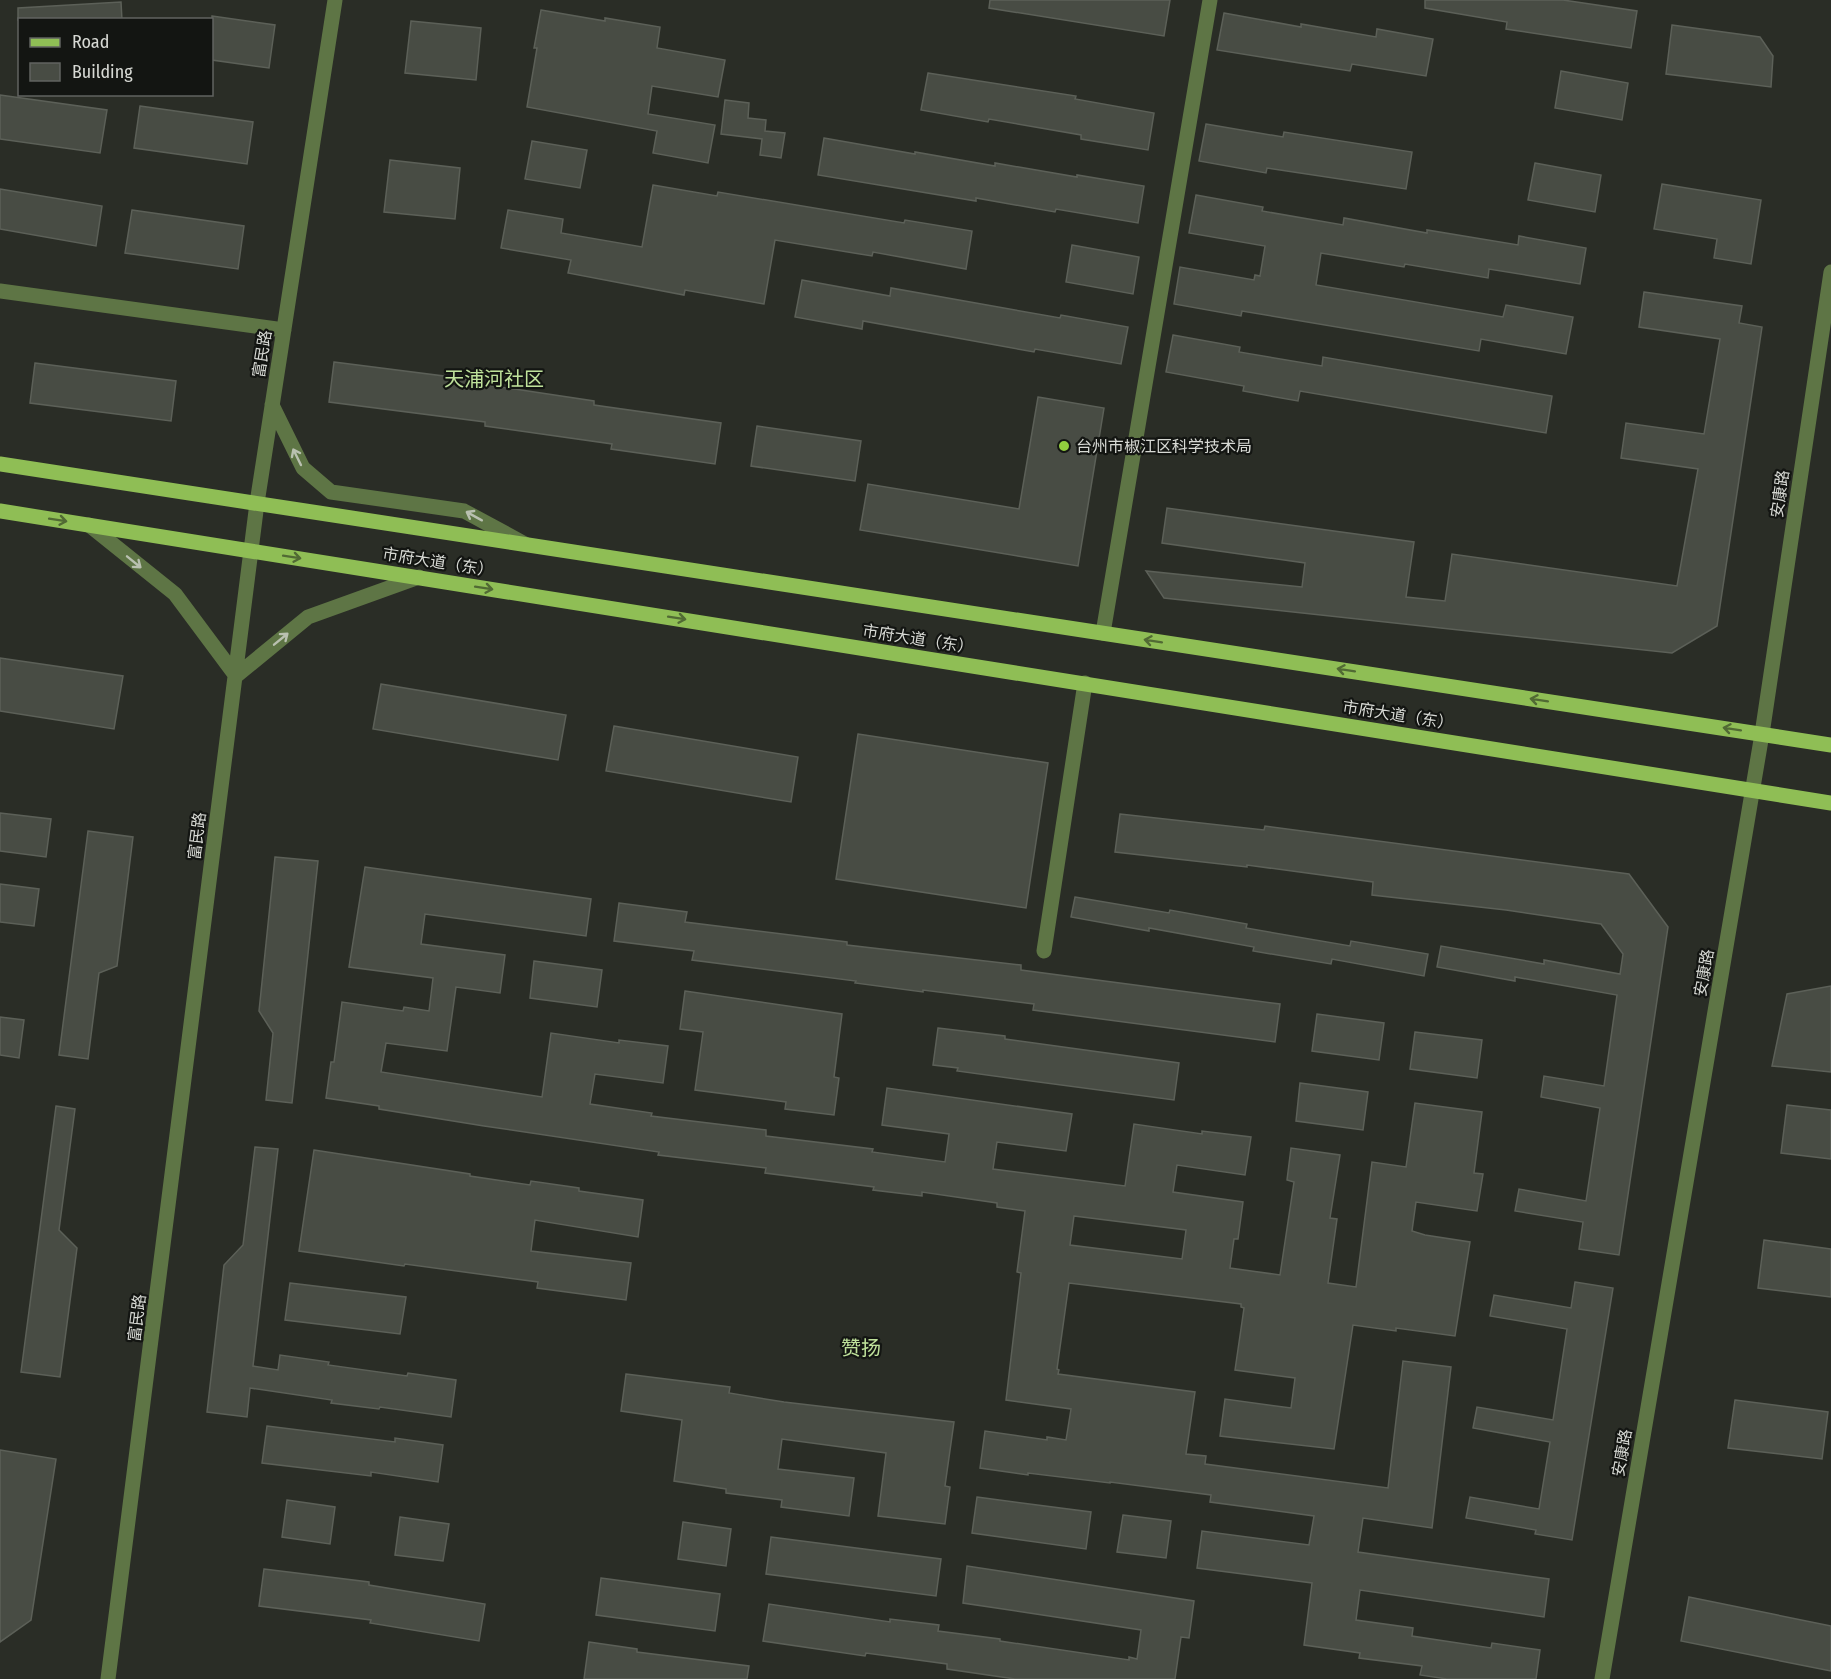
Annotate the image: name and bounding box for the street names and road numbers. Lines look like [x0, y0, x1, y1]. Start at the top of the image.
street label: 富民路 [249, 329, 275, 379]
street label: 安康路 [1767, 469, 1793, 519]
street label: 市府大道（东） [381, 544, 495, 580]
street label: 市府大道（东） [861, 621, 975, 657]
street label: 市府大道（东） [1341, 697, 1455, 733]
street label: 富民路 [185, 811, 209, 861]
street label: 安康路 [1690, 948, 1718, 998]
street label: 富民路 [125, 1293, 149, 1343]
street label: 安康路 [1608, 1428, 1636, 1478]

